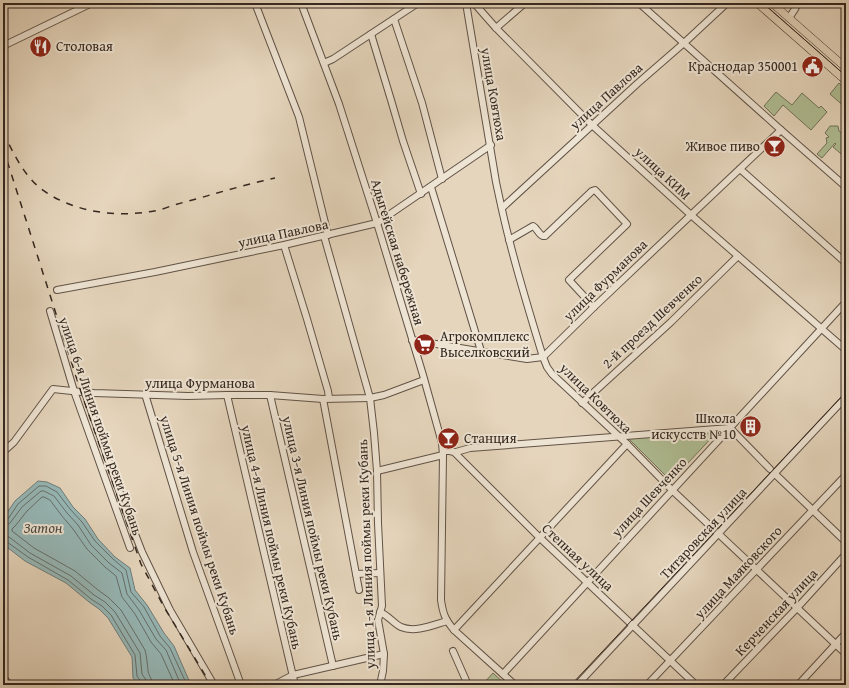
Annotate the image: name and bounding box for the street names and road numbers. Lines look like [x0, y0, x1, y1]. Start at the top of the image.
street label: улица Ковтюха [476, 45, 512, 142]
street label: улица Павлова [564, 58, 647, 135]
street label: улица КИМ [630, 141, 695, 204]
street label: Адыгейская набережная [366, 176, 430, 328]
street label: улица Павлова [235, 214, 330, 253]
street label: улица Фурманова [558, 234, 652, 326]
street label: 2-й проезд Шевченко [597, 269, 707, 373]
street label: улица 6-я Линия поймы реки Кубань [54, 313, 148, 538]
street label: улица Ковтюха [554, 357, 637, 438]
street label: улица Фурманова [144, 373, 255, 393]
street label: улица 5-я Линия поймы реки Кубань [155, 412, 245, 638]
street label: улица 3-я Линия поймы реки Кубань [277, 413, 349, 643]
street label: улица 4-я Линия поймы реки Кубань [236, 422, 308, 652]
street label: улица 1-я Линия поймы реки Кубань [352, 438, 380, 670]
street label: улица Шевченко [606, 453, 691, 542]
street label: Титаровская улица [655, 482, 751, 583]
street label: Степная улица [538, 518, 619, 596]
street label: улица Маяковского [689, 521, 786, 624]
street label: Керченская улица [730, 564, 822, 660]

